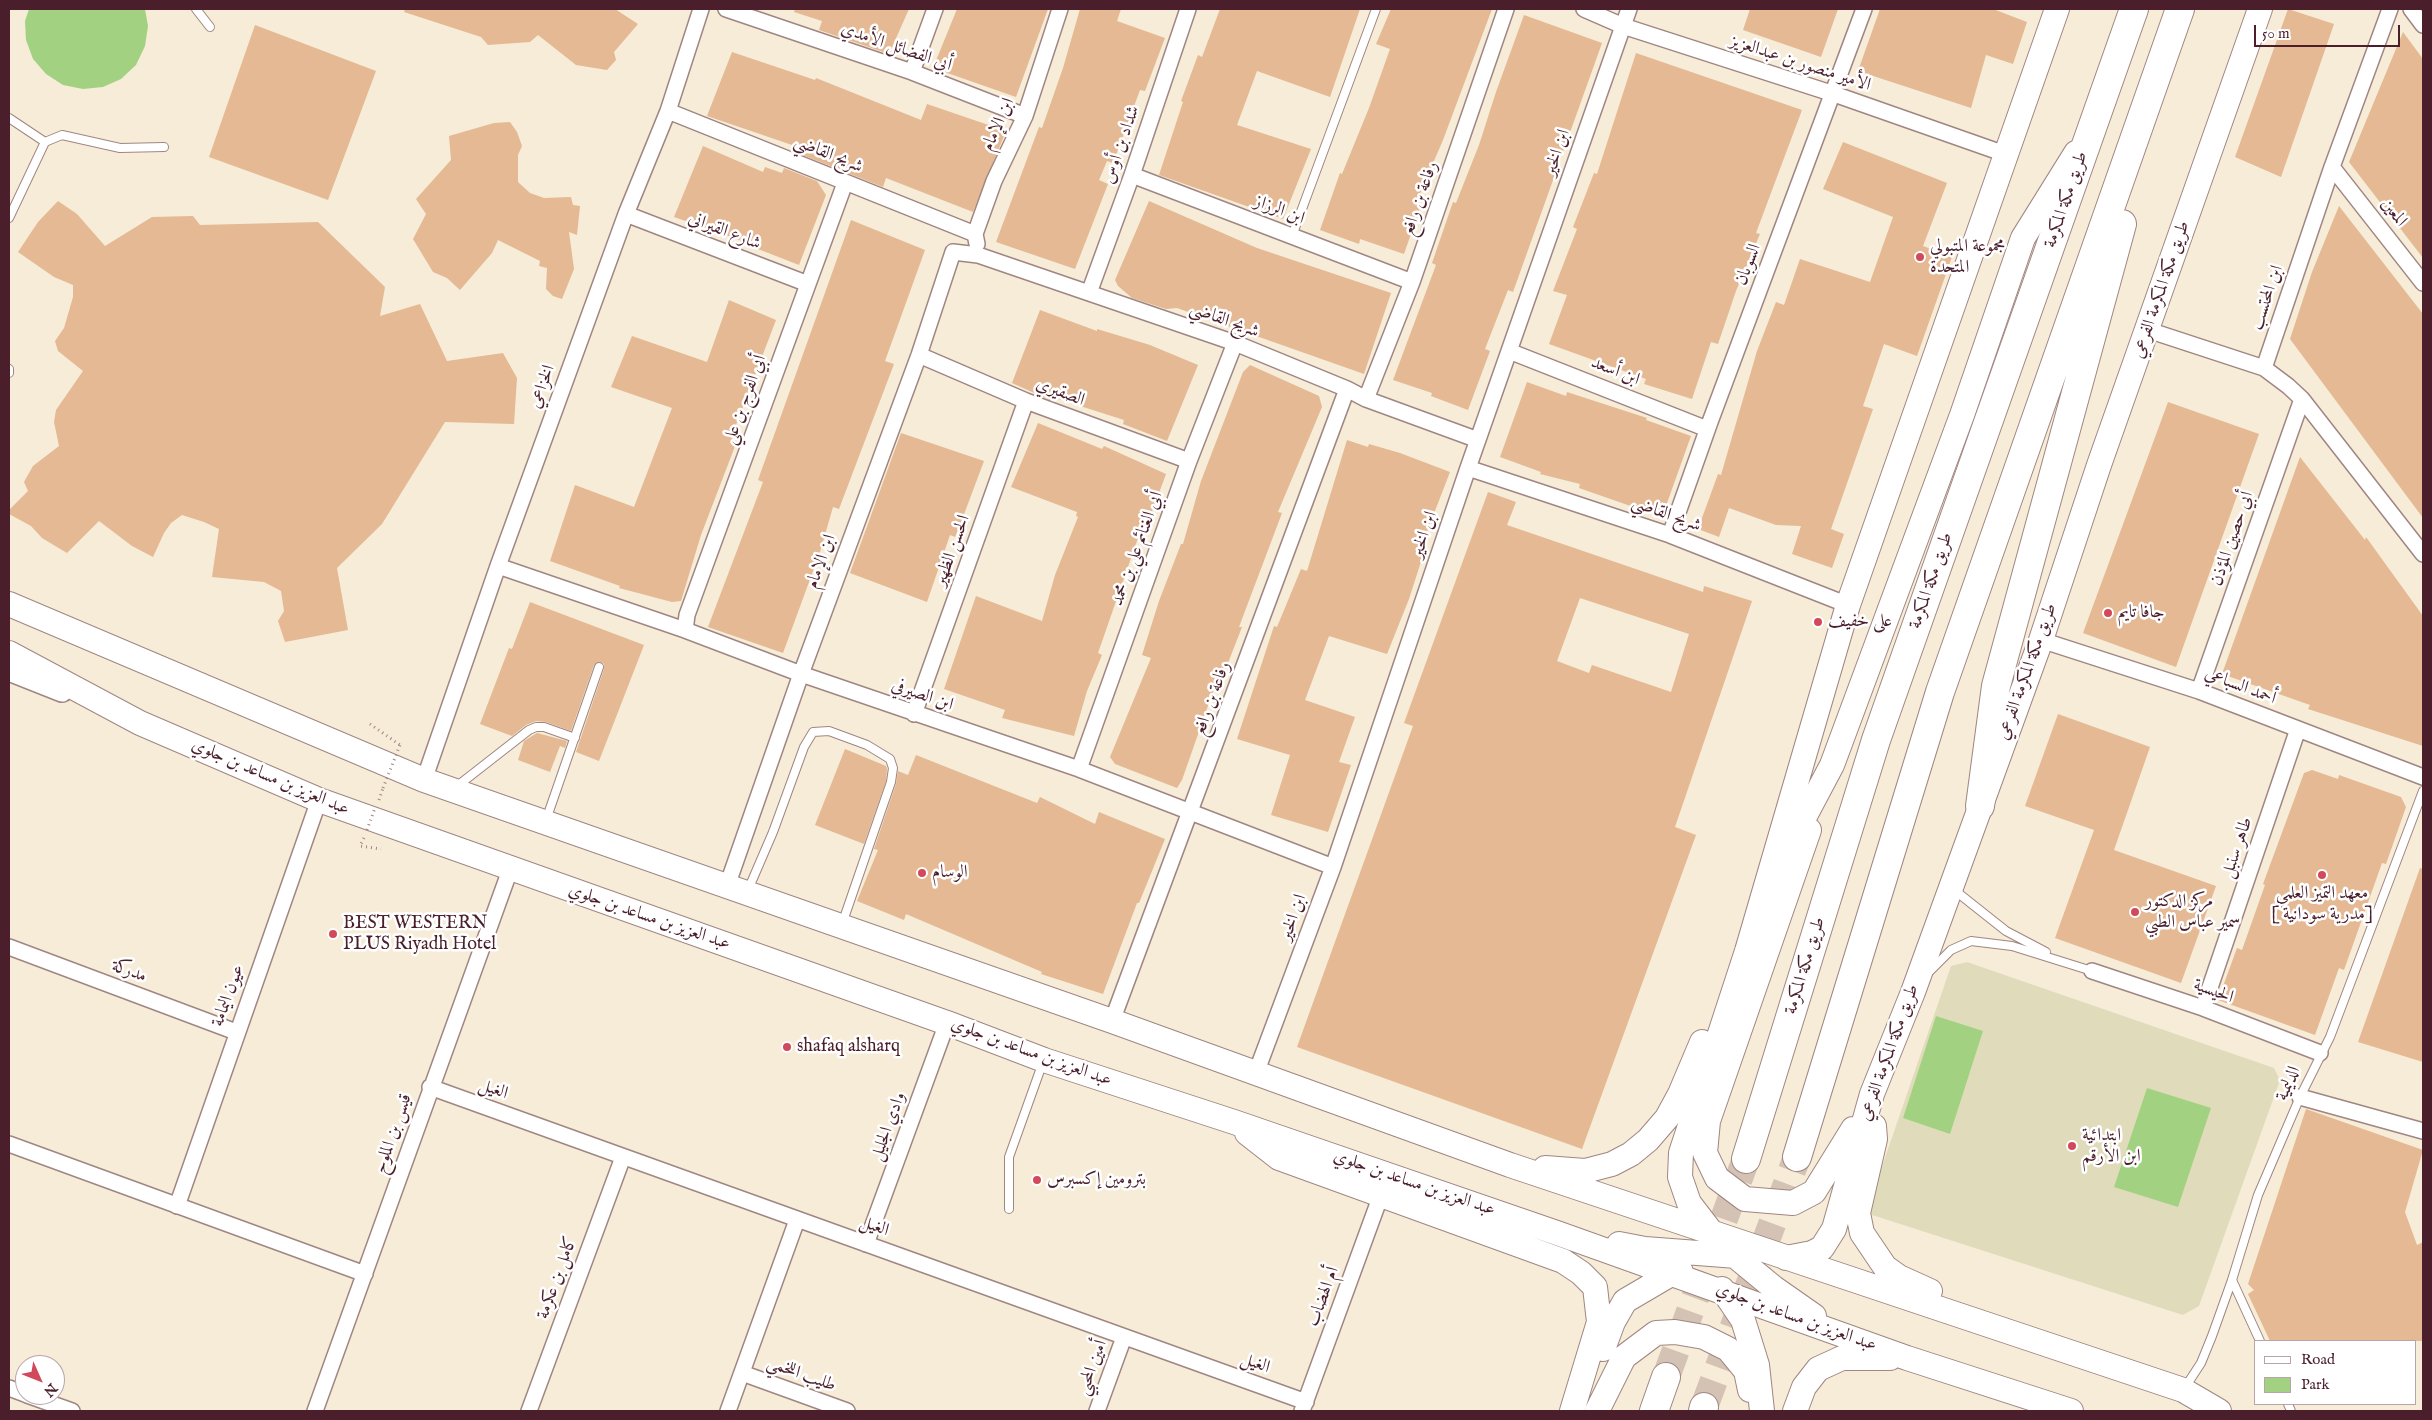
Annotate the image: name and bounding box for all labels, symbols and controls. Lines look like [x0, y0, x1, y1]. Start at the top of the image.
scale bar [2257, 15, 2403, 47]
street label: أبي الفضائل الأمدي [838, 19, 954, 77]
text: 50 m [2262, 24, 2290, 43]
street label: الأمير منصور بن عبدالعزيز [1727, 31, 1873, 97]
street label: ابن الإمام [978, 95, 1020, 155]
street label: شداد بن أوس [1099, 103, 1145, 187]
street label: ابن الخير [1540, 127, 1576, 179]
street label: شريح القاضي [790, 131, 866, 179]
street label: طريق مكة المكرمة [2040, 149, 2094, 251]
street label: رفاعة بن رافع [1398, 159, 1444, 239]
street label: ابن الرزاز [1251, 191, 1307, 231]
street label: المعين [2375, 194, 2411, 232]
street label: شارع القيراني [685, 208, 763, 256]
street label: طريق مكة المكرمة الفرعي [2128, 218, 2196, 362]
place label: مجموعة المتبولي المتحدة [1930, 236, 2005, 278]
street label: السوبان [1731, 241, 1767, 289]
marker: مجموعة المتبولي المتحدة [1914, 251, 1926, 263]
street label: ابن المحتسب [2247, 263, 2289, 333]
street label: شريح القاضي [1186, 298, 1262, 344]
street label: أبي الفرج بن علي [720, 352, 772, 448]
street label: ابن أسعد [1587, 352, 1643, 392]
street label: الخزاعي [525, 362, 561, 412]
street label: الصقيري [1033, 374, 1087, 412]
street label: أبي الغنائم علي بن محمد [1107, 489, 1169, 609]
street label: أبي حصين المؤذن [2207, 489, 2259, 589]
street label: شريح القاضي [1628, 492, 1704, 538]
street label: ابن الخير [1407, 509, 1443, 561]
street label: الحسن الظهير [930, 512, 976, 590]
street label: طريق مكة المكرمة [1905, 530, 1959, 632]
street label: ابن الإمام [802, 532, 842, 592]
street label: طريق مكة المكرمة الفرعي [1993, 601, 2063, 743]
place label: جافا تايم [2118, 602, 2165, 624]
marker: جافا تايم [2102, 607, 2114, 619]
place label: على خفيف [1828, 611, 1892, 633]
marker: على خفيف [1812, 616, 1824, 628]
street label: رفاعة بن رافع [1190, 659, 1236, 739]
street label: أحمد السباعي [2201, 664, 2279, 710]
street label: ابن الصيرفي [888, 675, 956, 717]
street label: عبد العزيز بن مساعد بن جلوي [188, 735, 352, 821]
street label: طاهر سنبل [2218, 815, 2258, 881]
place label: الوسام [932, 862, 968, 884]
marker: الوسام [916, 867, 928, 879]
marker: معهد التميز العلمي [ مدرية سودانية] [2316, 869, 2328, 881]
street label: عبد العزيز بن مساعد بن جلوي [565, 880, 733, 956]
place label: معهد التميز العلمي [ مدرية سودانية] [2271, 883, 2373, 926]
place label: مركز الدكتور سمير عباس الطبي [2145, 891, 2240, 934]
street label: ابن الخير [1276, 892, 1312, 944]
marker: مركز الدكتور سمير عباس الطبي [2129, 906, 2141, 918]
place label: BEST WESTERN PLUS Riyadh Hotel [343, 913, 496, 956]
street label: طريق مكة المكرمة [1781, 915, 1831, 1017]
marker: BEST WESTERN PLUS Riyadh Hotel [327, 928, 339, 940]
street label: مدركة [109, 956, 149, 988]
street label: عيون اليمامة [208, 962, 250, 1030]
street label: الحيسية [2190, 975, 2236, 1009]
street label: طريق مكة المكرمة الفرعي [1855, 982, 1925, 1124]
street label: عبد العزيز بن مساعد بن جلوي [948, 1014, 1114, 1092]
place label: shafaq alsharq [797, 1036, 900, 1058]
marker: shafaq alsharq [781, 1041, 793, 1053]
street label: الدليمية [2272, 1063, 2306, 1105]
street label: الغيل [475, 1075, 511, 1105]
street label: وادي الجليل [867, 1090, 911, 1164]
street label: قيس بن الملوح [370, 1091, 418, 1177]
place label: ابتدائية ابن الأرقم [2082, 1125, 2141, 1168]
marker: ابتدائية ابن الأرقم [2066, 1140, 2078, 1152]
street label: عبد العزيز بن مساعد بن جلوي [1330, 1146, 1498, 1222]
place label: بترومين إكسبرس [1047, 1169, 1146, 1191]
marker: بترومين إكسبرس [1031, 1174, 1043, 1186]
street label: الغيل [856, 1212, 892, 1242]
street label: كامل بن عكرمة [533, 1234, 583, 1322]
street label: أم الهضاب [1303, 1264, 1345, 1330]
street label: عبد العزيز بن مساعد بن جلوي [1713, 1279, 1879, 1357]
street label: أمين المحبي [1073, 1337, 1113, 1399]
legend [2254, 1340, 2417, 1405]
street label: الغيل [1237, 1349, 1273, 1379]
text: Road [2301, 1350, 2335, 1369]
street label: طليب اللخمي [763, 1353, 839, 1397]
north arrow [15, 1355, 65, 1405]
text: Park [2301, 1375, 2330, 1394]
text: N [39, 1379, 61, 1400]

